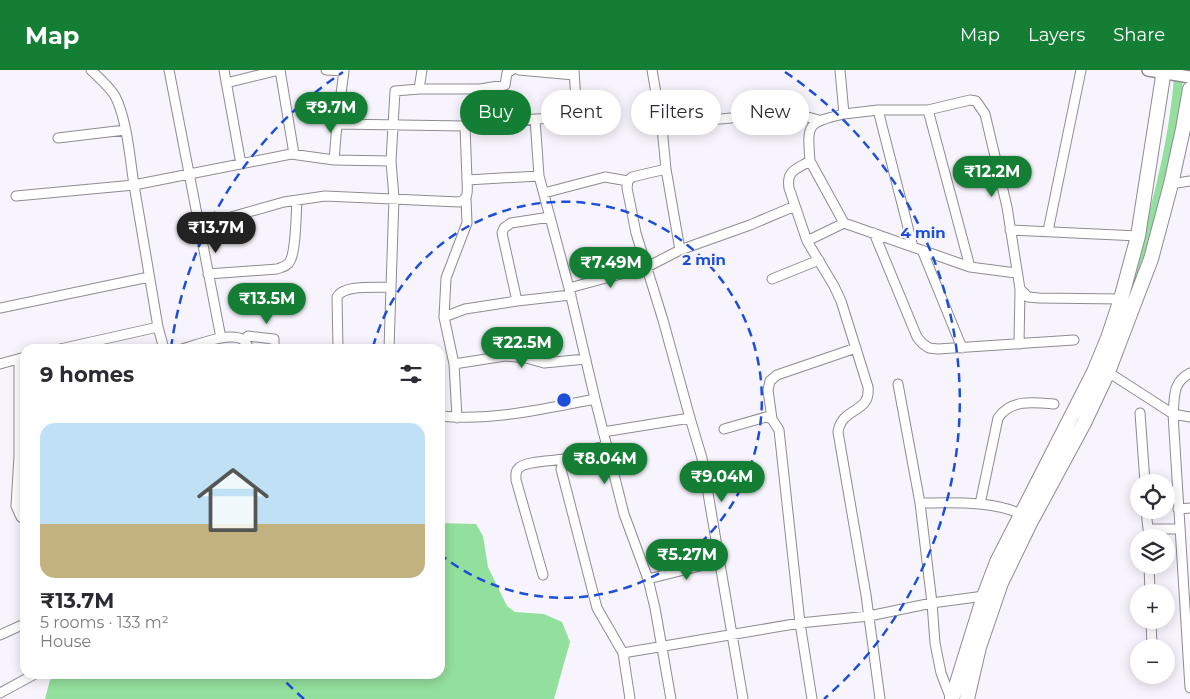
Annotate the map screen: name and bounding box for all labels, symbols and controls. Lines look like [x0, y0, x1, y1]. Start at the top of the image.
text: Map [25, 21, 79, 50]
text: Map [960, 24, 1000, 46]
text: Layers [1028, 24, 1085, 46]
text: Share [1113, 24, 1165, 46]
chip: Buy [460, 90, 531, 135]
chip: Rent [541, 90, 621, 135]
chip: Filters [631, 90, 721, 135]
chip: New [731, 90, 809, 135]
pin: ₹9.7M [296, 92, 366, 134]
text: ₹9.7M [306, 98, 356, 117]
pin: ₹12.2M [951, 156, 1033, 198]
text: ₹12.2M [964, 162, 1020, 181]
pin: ₹13.7M [175, 212, 257, 254]
text: ₹13.7M [188, 218, 244, 237]
text: 4 min [900, 223, 946, 242]
pin: ₹7.49M [570, 246, 652, 289]
text: 2 min [682, 250, 726, 269]
text: ₹7.49M [580, 253, 642, 272]
pin: ₹13.5M [226, 282, 308, 325]
text: ₹13.5M [239, 289, 295, 308]
pin: ₹22.5M [481, 326, 563, 369]
text: ₹22.5M [492, 333, 552, 352]
icon: filters [397, 360, 425, 388]
text: 9 homes [40, 362, 134, 387]
centre of rings [555, 391, 573, 409]
pin: ₹8.04M [564, 442, 646, 485]
text: ₹8.04M [573, 449, 637, 468]
icon: home [188, 455, 278, 545]
pin: ₹9.04M [681, 460, 763, 503]
text: ₹9.04M [691, 467, 753, 486]
map controls [1130, 474, 1175, 684]
button: locate [1130, 474, 1175, 519]
button: layers [1130, 529, 1175, 574]
pin: ₹5.27M [646, 538, 728, 581]
text: ₹5.27M [657, 545, 717, 564]
button: + [1130, 584, 1175, 629]
text: ₹13.7M [40, 588, 114, 613]
text: 5 rooms · 133 m² [40, 613, 169, 632]
text: House [40, 632, 91, 651]
button: − [1130, 639, 1175, 684]

